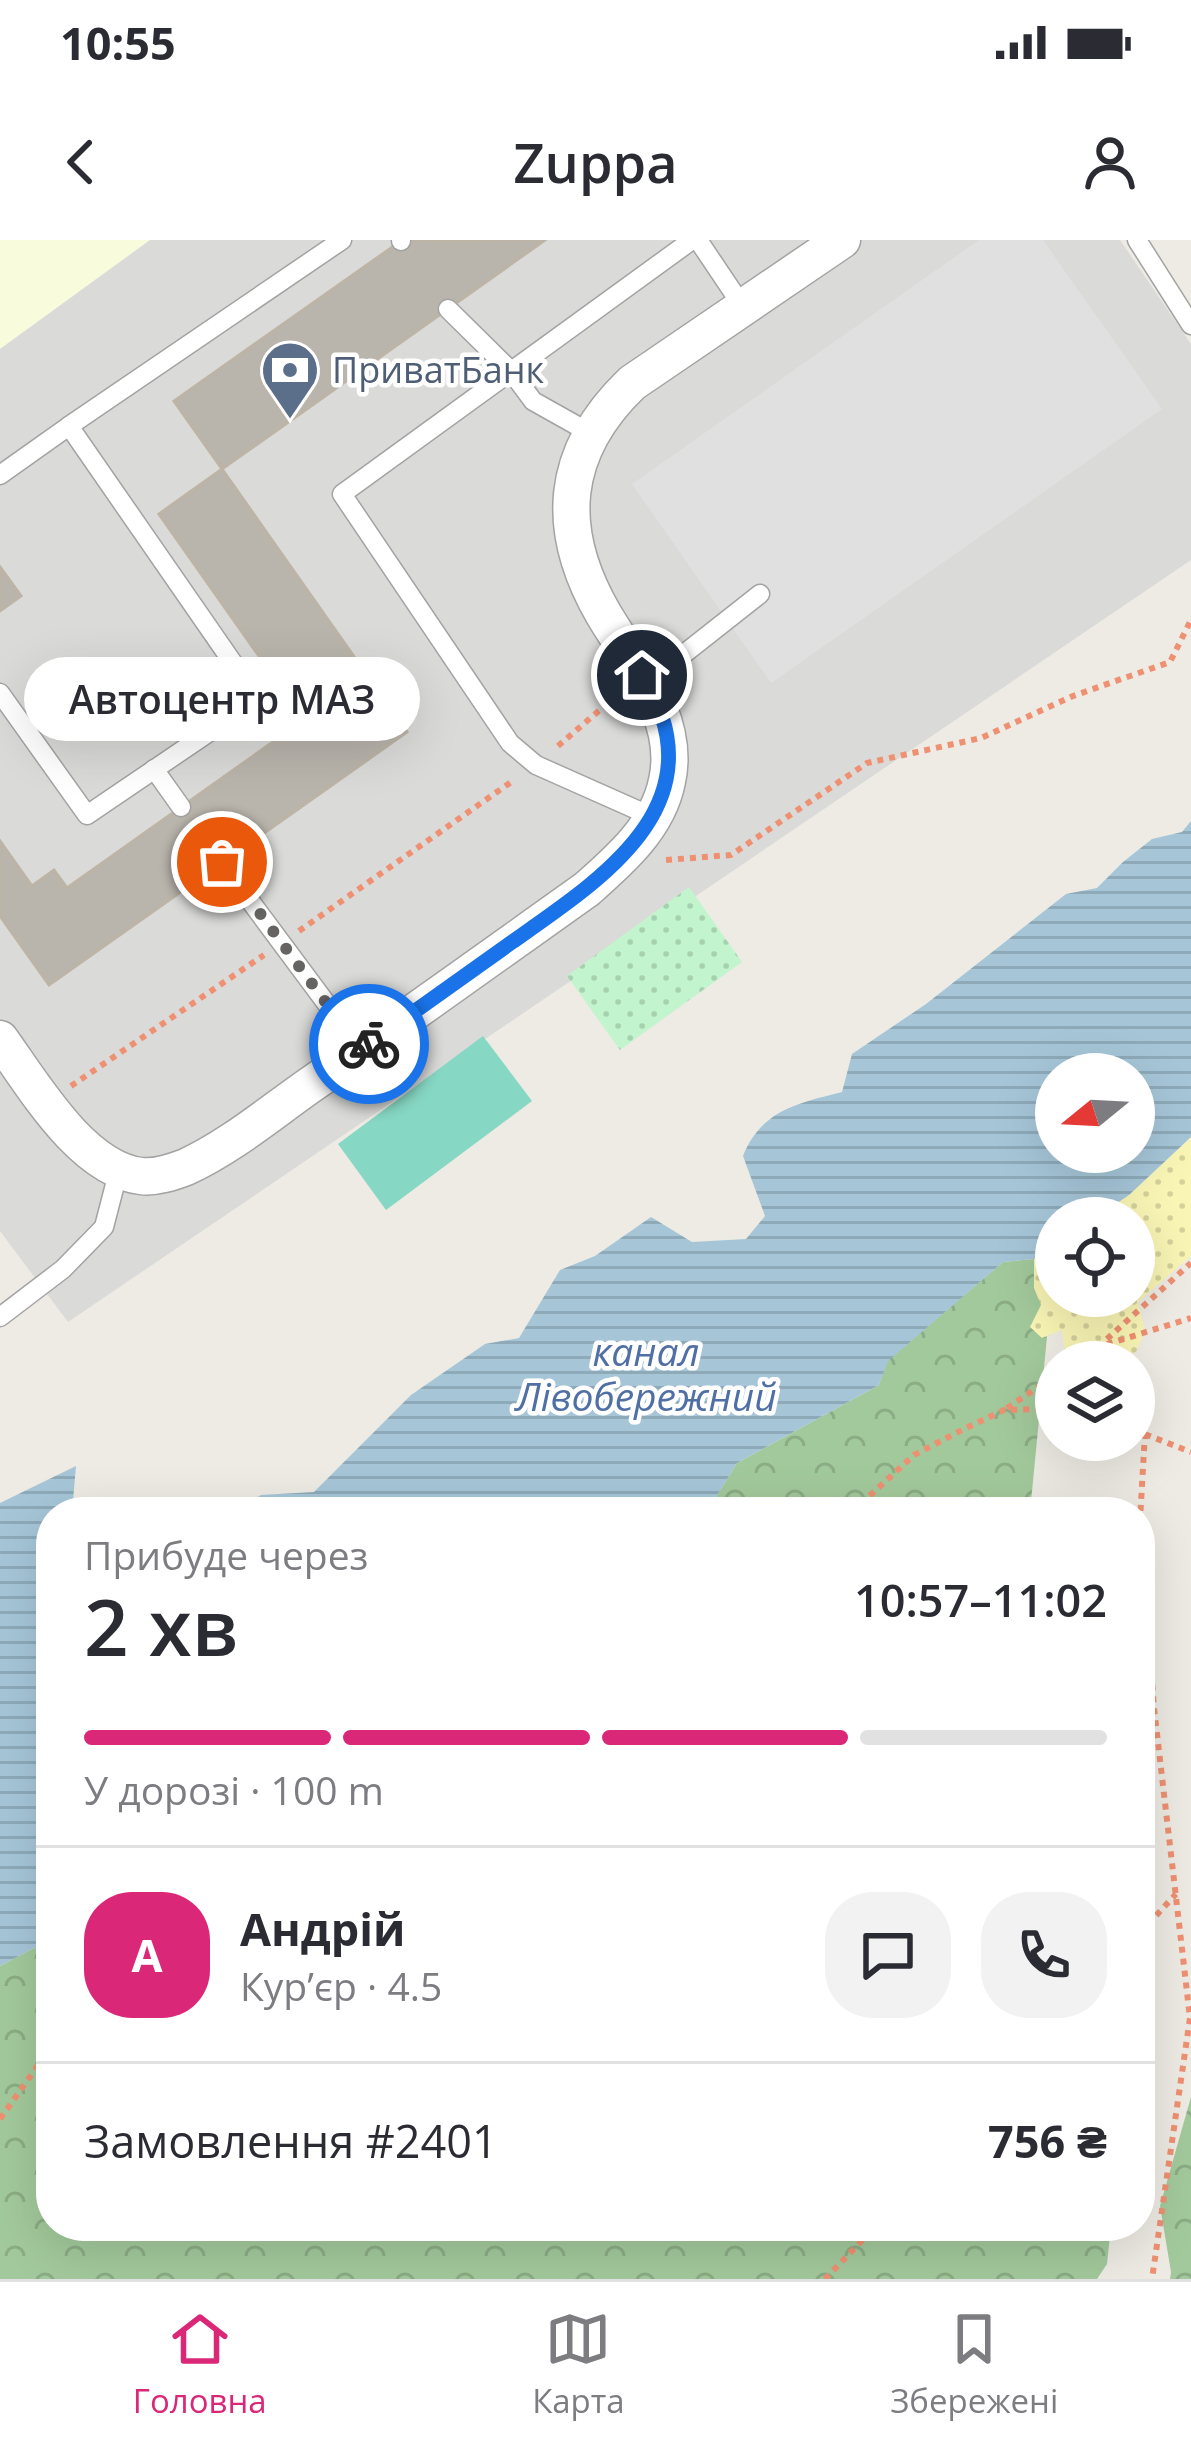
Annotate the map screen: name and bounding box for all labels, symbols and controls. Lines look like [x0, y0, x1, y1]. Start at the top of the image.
text: 10:55 [60, 12, 176, 73]
text: Zuppa [514, 125, 677, 199]
icon: back [48, 129, 114, 195]
icon: person [1077, 129, 1143, 195]
bank icon: ПриватБанк [259, 339, 321, 421]
place label: ПриватБанк [332, 345, 545, 394]
pin [591, 624, 693, 726]
icon: home [609, 642, 675, 708]
callout: Автоцентр МАЗ [24, 658, 420, 742]
text: Автоцентр МАЗ [69, 672, 375, 725]
pin [171, 811, 273, 913]
icon: bag [189, 829, 255, 895]
courier [309, 984, 429, 1104]
icon: bike [336, 1011, 402, 1077]
north arrow [1035, 1053, 1155, 1173]
map controls [1035, 1053, 1155, 1461]
button: locate [1035, 1197, 1155, 1317]
water label: канал Лівобережний [513, 1324, 777, 1422]
button: layers [1035, 1341, 1155, 1461]
text: Прибуде через [84, 1528, 368, 1581]
text: 10:57–11:02 [854, 1569, 1107, 1630]
text: 2 хв [84, 1573, 239, 1679]
text: У дорозі · 100 m [84, 1763, 384, 1816]
button: chat [825, 1892, 951, 2018]
button: phone [981, 1892, 1107, 2018]
text: Андрій [240, 1898, 405, 1959]
text: А [131, 1924, 163, 1985]
text: Кур’єр · 4.5 [240, 1959, 442, 2012]
text: Замовлення #2401 [84, 2110, 498, 2171]
text: 756 ₴ [988, 2110, 1107, 2171]
tab: Головна [133, 2306, 267, 2423]
tab: Карта [532, 2306, 625, 2423]
tab: Збережені [890, 2306, 1058, 2423]

